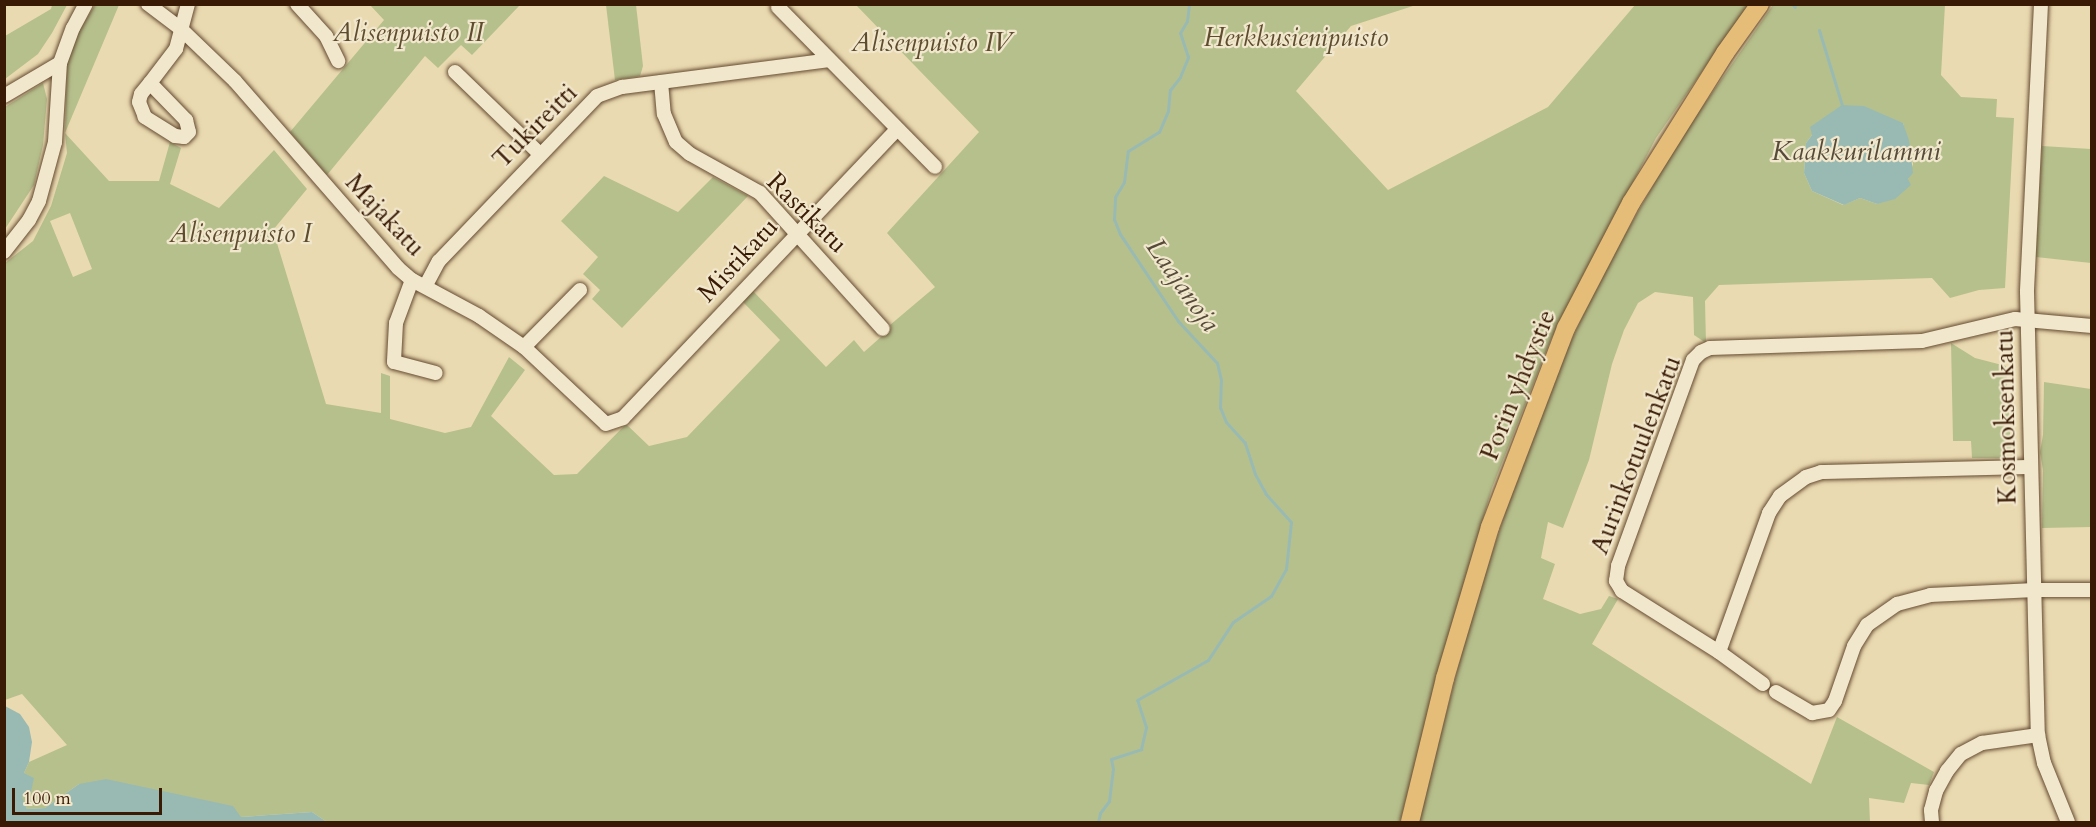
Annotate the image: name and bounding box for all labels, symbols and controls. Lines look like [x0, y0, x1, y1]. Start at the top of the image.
park label: Alisenpuisto II [333, 17, 483, 49]
park label: Herkkusienipuisto [1204, 22, 1388, 54]
park label: Alisenpuisto IV [851, 27, 1013, 59]
street label: Tukireitti [486, 77, 584, 175]
water label: Kaakkurilammi [1771, 136, 1941, 168]
street label: Rastikatu [760, 166, 854, 260]
street label: Majakatu [339, 167, 431, 263]
street label: Mistikatu [691, 211, 785, 309]
park label: Alisenpuisto I [169, 218, 311, 250]
water label: Laajanoja [1139, 232, 1227, 338]
street label: Porin yhdystie [1474, 305, 1562, 465]
street label: Kosmoksenkatu [1989, 329, 2023, 505]
street label: Aurinkotuulenkatu [1584, 351, 1688, 559]
scale bar [15, 776, 165, 814]
text: 100 m [23, 786, 71, 811]

